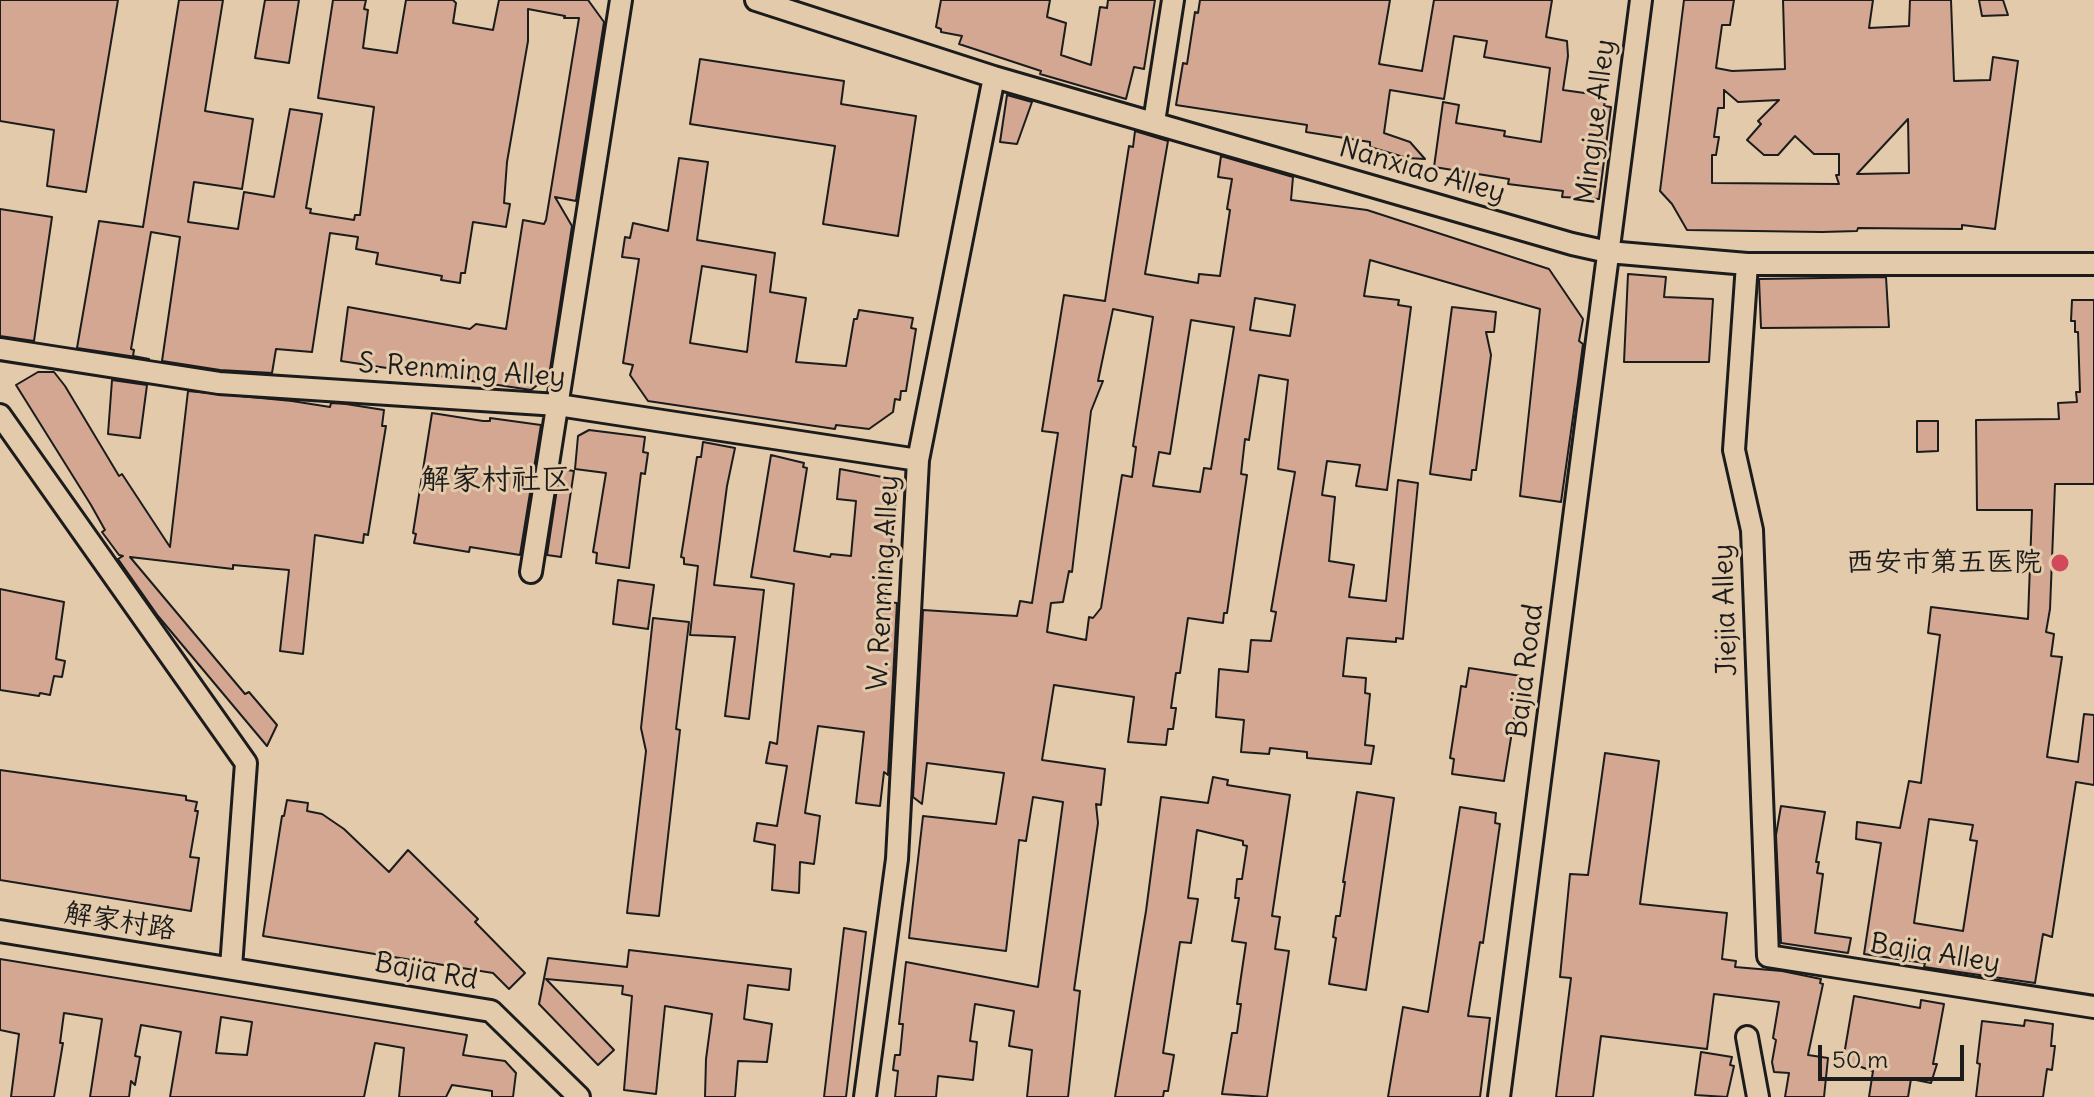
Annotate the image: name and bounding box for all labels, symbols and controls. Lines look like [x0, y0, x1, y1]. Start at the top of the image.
street label: Mingjue Alley [1569, 37, 1623, 207]
street label: Nanxiao Alley [1335, 131, 1509, 211]
street label: S. Renming Alley [357, 347, 567, 395]
district label: 解家村社区 [421, 462, 571, 498]
street label: W. Renming Alley [862, 474, 906, 692]
street label: Jiejia Alley [1707, 543, 1745, 677]
place label: 西安市第五医院 [1846, 546, 2042, 580]
marker: 西安市第五医院 [2049, 552, 2071, 574]
street label: Bajia Road [1501, 602, 1551, 740]
street label: 解家村路 [62, 897, 178, 947]
street label: Bajia Alley [1868, 927, 2002, 981]
street label: Bajia Rd [372, 946, 480, 998]
scale bar [1822, 1029, 1968, 1079]
text: 50 m [1832, 1044, 1888, 1074]

